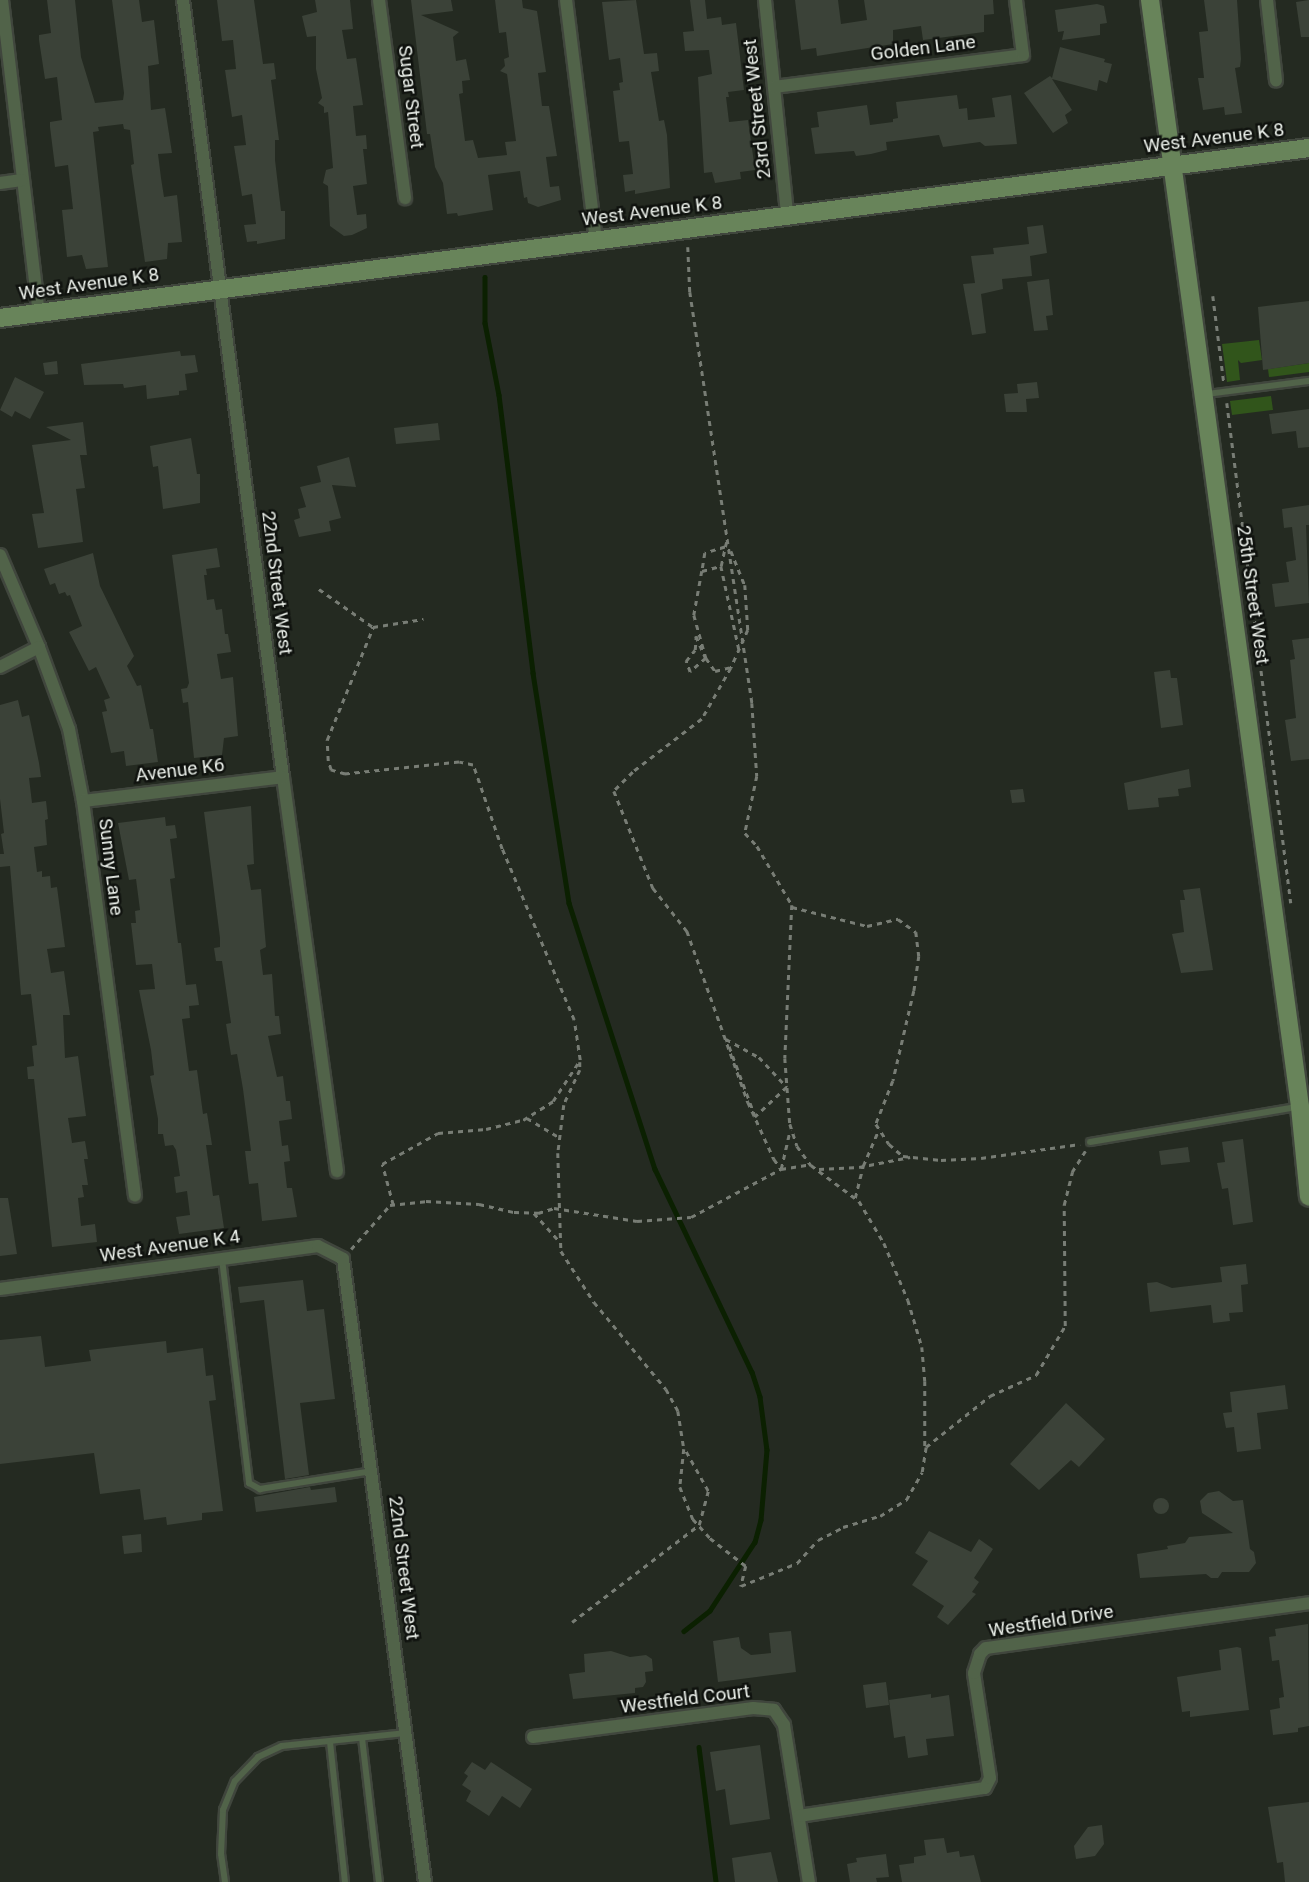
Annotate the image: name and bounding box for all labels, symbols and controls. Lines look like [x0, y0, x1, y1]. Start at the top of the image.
street label: Golden Lane [869, 30, 977, 66]
street label: 23rd Street West [738, 38, 776, 180]
street label: Sugar Street [393, 44, 429, 150]
street label: West Avenue K 8 [1142, 118, 1286, 158]
street label: West Avenue K 8 [580, 191, 724, 231]
street label: West Avenue K 8 [17, 263, 161, 305]
street label: 22nd Street West [257, 510, 297, 656]
street label: 25th Street West [1232, 524, 1274, 666]
street label: Avenue K6 [134, 753, 226, 787]
street label: Sunny Lane [94, 817, 128, 917]
street label: West Avenue K 4 [98, 1225, 242, 1267]
street label: 22nd Street West [384, 1495, 424, 1641]
street label: Westfield Drive [987, 1600, 1115, 1642]
street label: Westfield Court [619, 1680, 751, 1718]

